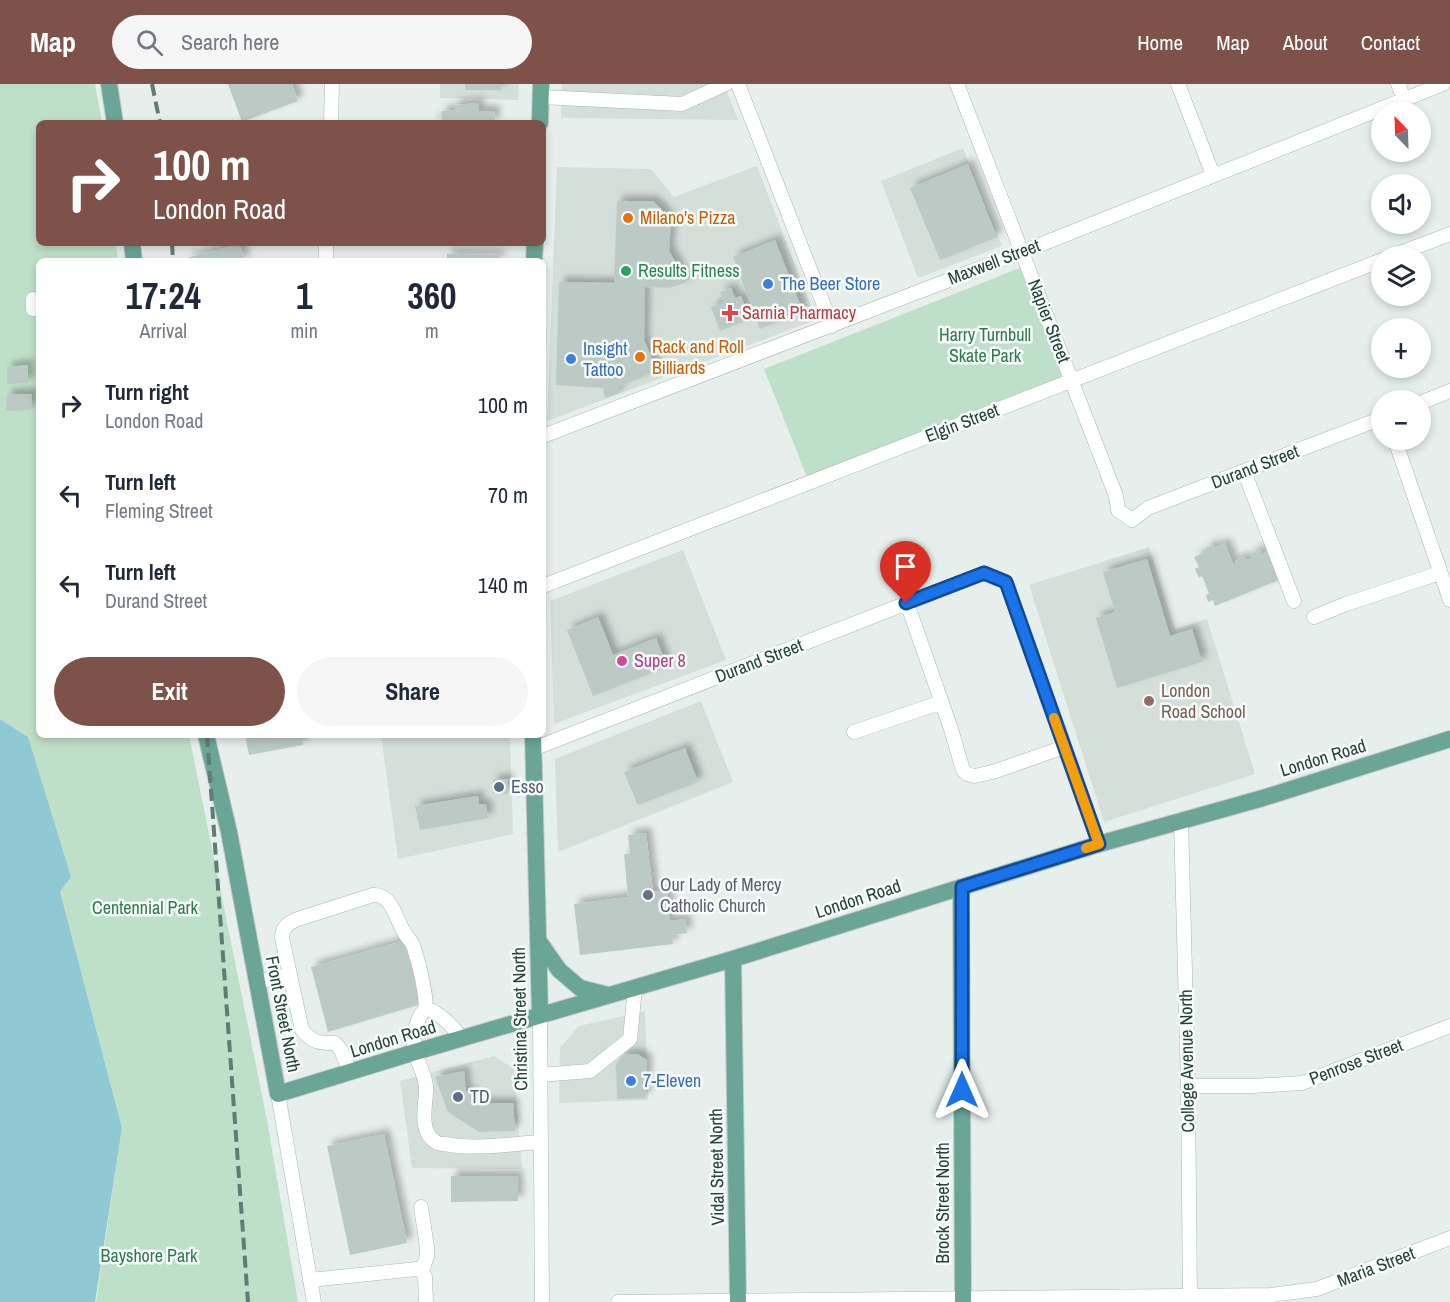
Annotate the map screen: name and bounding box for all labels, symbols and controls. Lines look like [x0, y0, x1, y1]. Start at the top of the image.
search box [112, 15, 532, 69]
text: Map [30, 23, 76, 61]
icon: search [133, 26, 166, 59]
text: Search here [181, 27, 279, 57]
text: Home [1137, 28, 1183, 57]
text: Map [1216, 28, 1250, 57]
text: About [1283, 28, 1328, 57]
text: Contact [1361, 28, 1420, 57]
north arrow [1371, 102, 1431, 162]
map controls [1371, 102, 1431, 450]
text: 100 m [153, 137, 251, 193]
icon: right [54, 144, 132, 222]
button: sound [1371, 174, 1431, 234]
text: London Road [153, 191, 286, 227]
place label: Milano's Pizza [640, 205, 736, 230]
marker: Milano's Pizza [621, 211, 635, 225]
street label: Maxwell Street [944, 233, 1043, 291]
button: layers [1371, 246, 1431, 306]
place label: Results Fitness [638, 258, 740, 283]
marker: Results Fitness [619, 264, 633, 278]
place label: The Beer Store [780, 271, 880, 296]
text: 17:24 [125, 272, 201, 320]
text: 1 [296, 272, 312, 320]
text: 360 [407, 272, 457, 320]
street label: Napier Street [1022, 275, 1077, 366]
marker: The Beer Store [761, 277, 775, 291]
place label: Sarnia Pharmacy [742, 300, 857, 325]
marker: Sarnia Pharmacy [723, 306, 737, 320]
text: Arrival [140, 317, 187, 344]
text: min [290, 317, 318, 344]
text: m [425, 317, 439, 344]
button: + [1371, 318, 1431, 378]
park label: Harry Turnbull Skate Park [939, 322, 1031, 368]
place label: Rack and Roll Billiards [652, 334, 744, 380]
place label: Insight Tattoo [583, 336, 627, 382]
marker: Rack and Roll Billiards [633, 350, 647, 364]
marker: Insight Tattoo [564, 352, 578, 366]
text: Turn right [105, 377, 189, 407]
icon: right [54, 389, 87, 422]
text: 100 m [478, 390, 528, 420]
button: − [1371, 390, 1431, 450]
street label: Elgin Street [921, 397, 1002, 448]
text: London Road [105, 407, 203, 434]
street label: Durand Street [1207, 438, 1302, 495]
text: Turn left [105, 467, 176, 497]
icon: left [54, 479, 87, 512]
text: 70 m [488, 480, 528, 510]
text: Fleming Street [105, 497, 213, 524]
pin [880, 541, 931, 603]
icon: arrive [889, 550, 922, 583]
text: Turn left [105, 557, 176, 587]
icon: left [54, 569, 87, 602]
text: 140 m [478, 570, 528, 600]
text: Durand Street [105, 587, 207, 614]
street label: Durand Street [711, 632, 806, 689]
place label: Super 8 [634, 648, 686, 673]
marker: Super 8 [615, 654, 629, 668]
button: Exit [54, 657, 285, 726]
button: Share [297, 657, 528, 726]
place label: London Road School [1161, 678, 1246, 724]
marker: London Road School [1142, 694, 1156, 708]
street label: London Road [1277, 733, 1369, 782]
place label: Esso [511, 774, 544, 799]
marker: Esso [492, 780, 506, 794]
place label: Our Lady of Mercy Catholic Church [660, 872, 782, 918]
street label: London Road [812, 873, 904, 924]
marker: Our Lady of Mercy Catholic Church [641, 888, 655, 902]
park label: Centennial Park [92, 895, 199, 920]
street label: Christina Street North [506, 947, 533, 1091]
street label: Front Street North [260, 954, 307, 1074]
street label: College Avenue North [1173, 989, 1200, 1133]
street label: London Road [347, 1014, 439, 1063]
street label: Penrose Street [1305, 1032, 1406, 1091]
position arrow [930, 1058, 994, 1122]
place label: 7-Eleven [643, 1068, 701, 1093]
marker: 7-Eleven [624, 1074, 638, 1088]
place label: TD [470, 1084, 490, 1109]
marker: TD [451, 1090, 465, 1104]
street label: Vidal Street North [703, 1108, 730, 1226]
street label: Brock Street North [930, 1142, 955, 1264]
street label: Maria Street [1333, 1240, 1418, 1293]
park label: Bayshore Park [101, 1243, 198, 1268]

